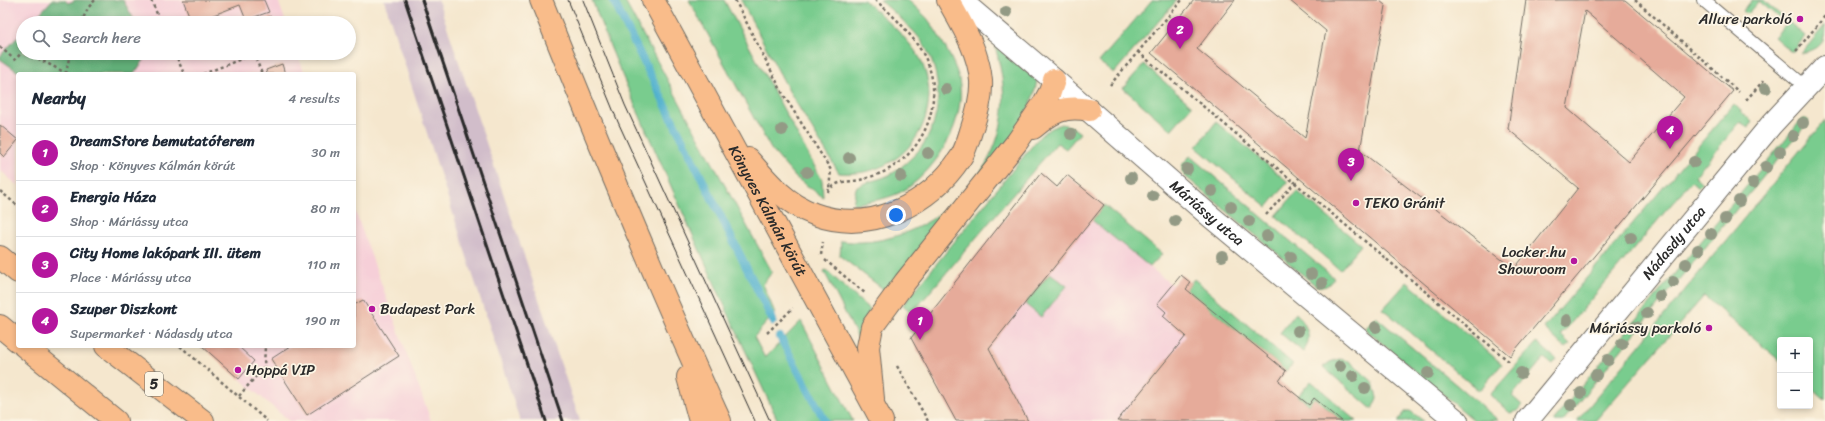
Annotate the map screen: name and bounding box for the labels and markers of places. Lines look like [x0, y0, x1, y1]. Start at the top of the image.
place label: Allure parkoló [1698, 6, 1792, 32]
marker: Allure parkoló [1795, 14, 1805, 24]
pin: 2 [1167, 16, 1193, 49]
pin: 4 [1657, 116, 1683, 149]
pin: 3 [1338, 148, 1364, 181]
place label: TEKO Gránit [1364, 190, 1446, 216]
marker: TEKO Gránit [1351, 198, 1361, 208]
place label: Locker.hu Showroom [1498, 239, 1566, 282]
marker: Locker.hu Showroom [1569, 256, 1579, 266]
place label: Budapest Park [380, 296, 475, 322]
marker: Budapest Park [367, 304, 377, 314]
pin: 1 [907, 307, 933, 340]
place label: Máriássy parkoló [1590, 315, 1701, 341]
marker: Máriássy parkoló [1704, 323, 1714, 333]
place label: Hoppá VIP [246, 357, 315, 383]
marker: Hoppá VIP [233, 365, 243, 375]

